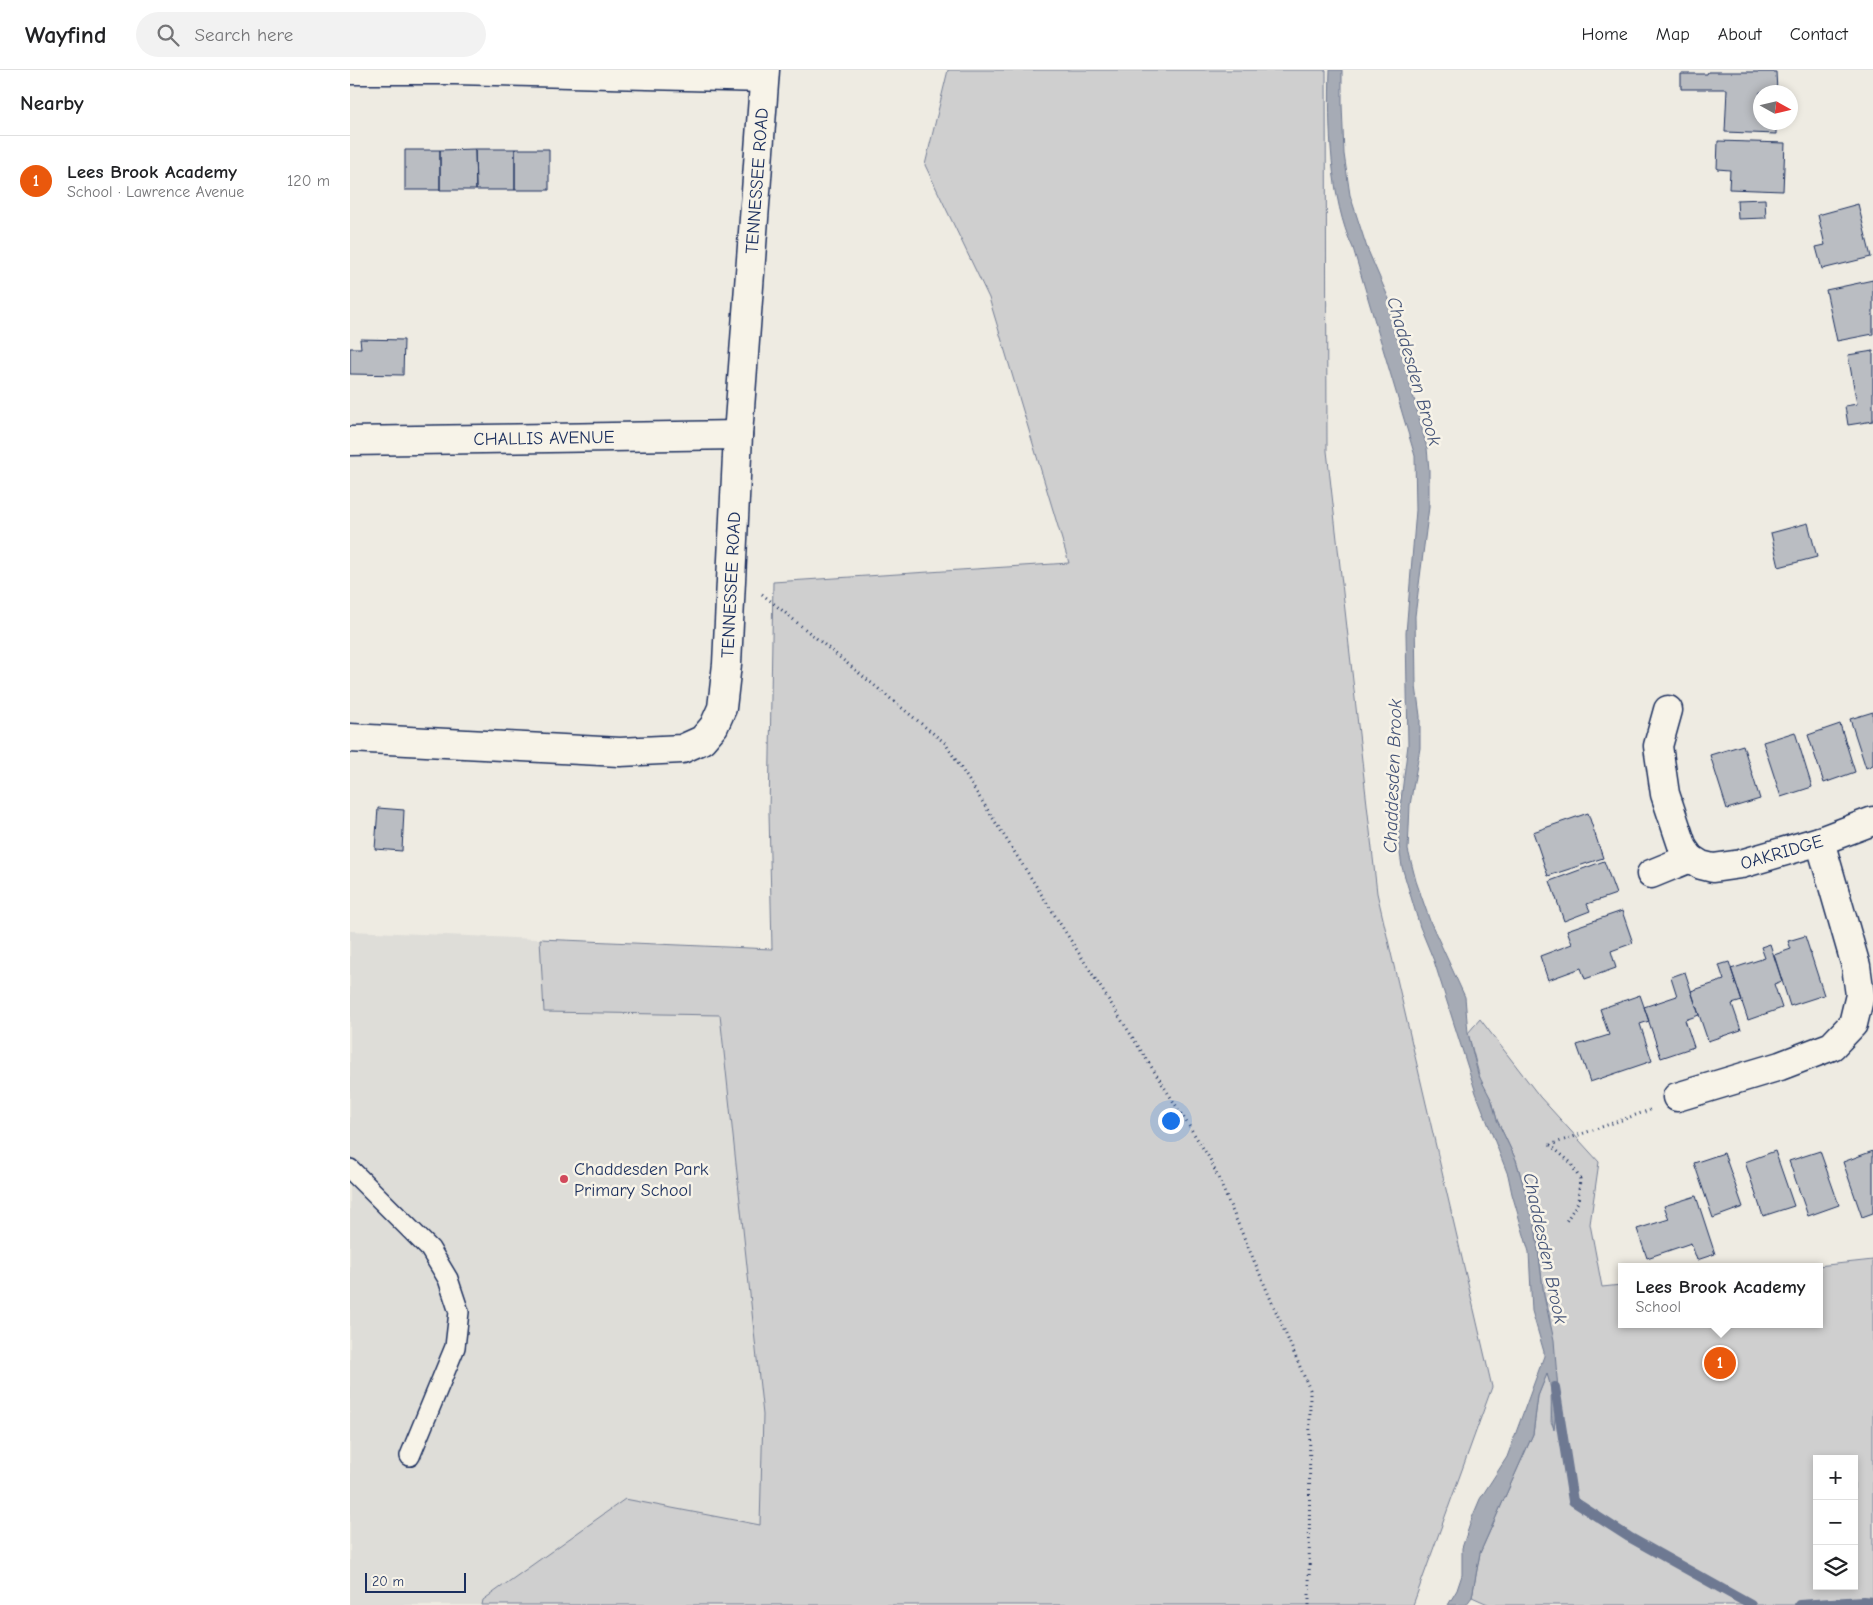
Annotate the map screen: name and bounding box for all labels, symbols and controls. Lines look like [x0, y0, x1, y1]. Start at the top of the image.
search box [136, 12, 486, 57]
text: Wayfind [25, 21, 106, 49]
icon: search [154, 21, 182, 49]
text: Search here [194, 24, 293, 46]
text: Home [1581, 24, 1628, 45]
text: Map [1656, 24, 1690, 45]
text: About [1718, 24, 1762, 45]
text: Contact [1790, 24, 1848, 45]
north arrow [1753, 85, 1798, 130]
text: Nearby [20, 91, 84, 115]
street label: TENNESSEE ROAD [741, 107, 773, 255]
text: Lees Brook Academy [67, 161, 237, 183]
text: 1 [33, 172, 39, 190]
text: 120 m [287, 172, 330, 190]
text: School · Lawrence Avenue [67, 183, 244, 201]
water label: Chaddesden Brook [1382, 294, 1446, 449]
street label: CHALLIS AVENUE [473, 427, 615, 450]
street label: TENNESSEE ROAD [717, 511, 745, 659]
water label: Chaddesden Brook [1379, 698, 1407, 853]
street label: OAKRIDGE [1738, 831, 1826, 875]
your location [1158, 1108, 1184, 1134]
place label: Chaddesden Park Primary School [574, 1159, 709, 1201]
water label: Chaddesden Brook [1518, 1171, 1572, 1327]
marker: Chaddesden Park Primary School [558, 1173, 570, 1185]
popup [1618, 1263, 1823, 1328]
text: Lees Brook Academy [1635, 1276, 1806, 1298]
text: School [1635, 1298, 1681, 1316]
pin: 1 [1704, 1344, 1736, 1382]
map controls [1813, 1455, 1858, 1590]
button: + [1813, 1455, 1858, 1500]
button: − [1813, 1500, 1858, 1545]
button: layers [1813, 1545, 1858, 1590]
scale bar [365, 1570, 466, 1593]
text: 20 m [372, 1573, 404, 1590]

